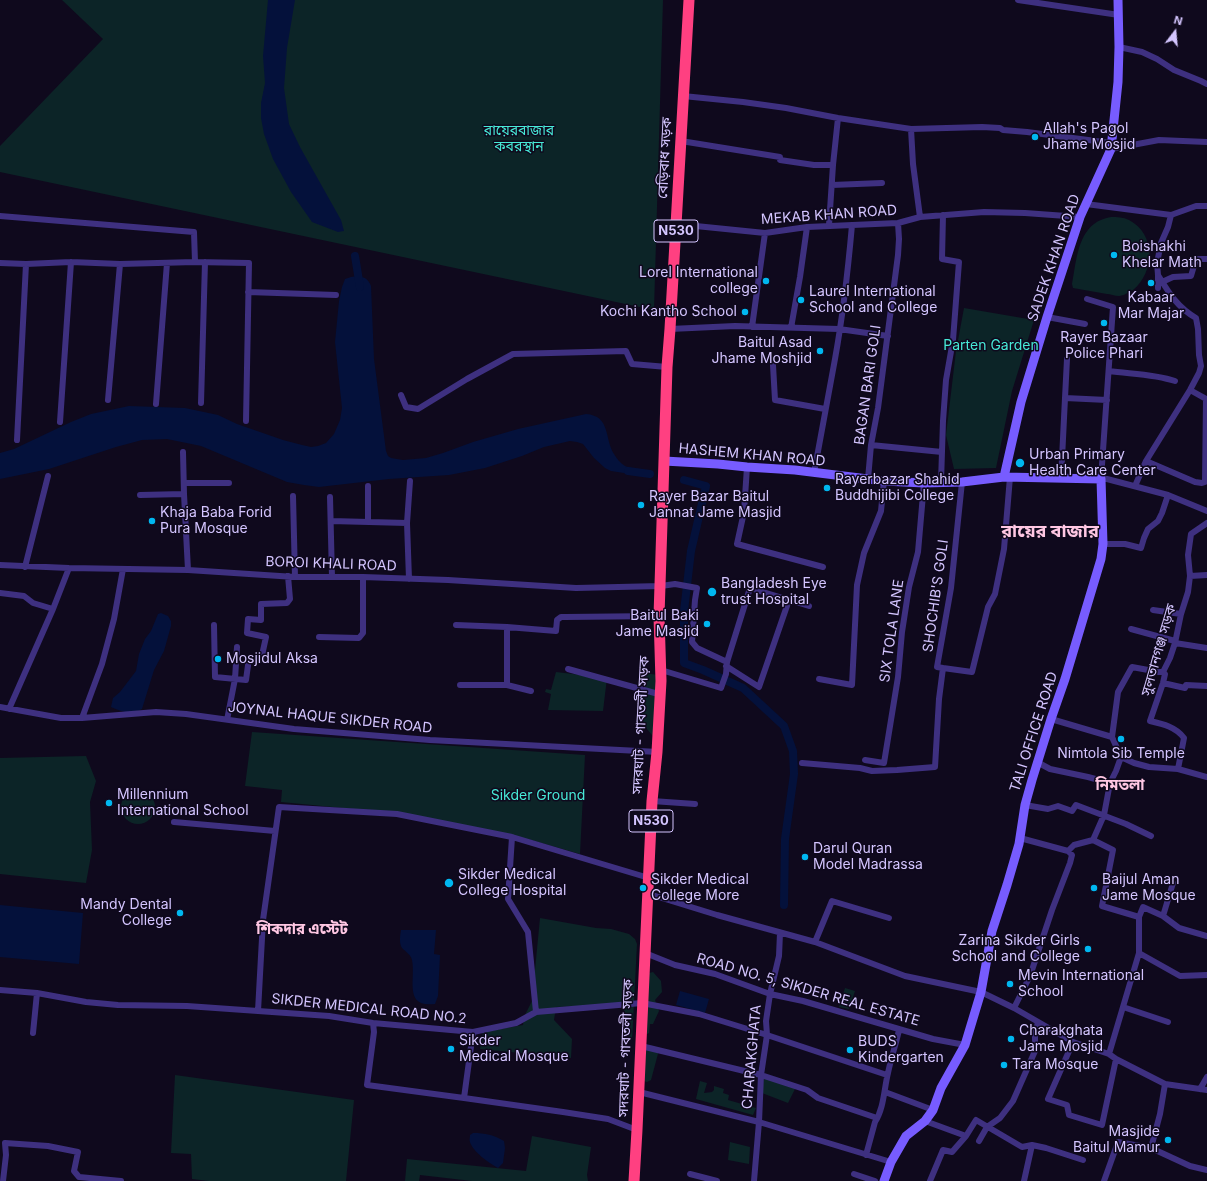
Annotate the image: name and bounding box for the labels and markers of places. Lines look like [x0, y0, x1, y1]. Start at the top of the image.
place label: Allah's Pagol Jhame Mosjid [1043, 121, 1135, 154]
marker: Allah's Pagol Jhame Mosjid [1030, 132, 1040, 142]
place label: Boishakhi Khelar Math [1122, 239, 1202, 272]
marker: Boishakhi Khelar Math [1109, 250, 1119, 260]
place label: Lorel International college [639, 265, 758, 298]
marker: Lorel International college [761, 276, 771, 286]
marker: Kabaar Mar Majar [1146, 278, 1156, 288]
place label: Laurel International School and College [809, 284, 937, 316]
place label: Kabaar Mar Majar [1118, 290, 1184, 322]
marker: Laurel International School and College [796, 295, 806, 305]
place label: Kochi Kantho School [600, 304, 737, 320]
marker: Kochi Kantho School [740, 307, 750, 317]
marker: Rayer Bazaar Police Phari [1099, 318, 1109, 328]
place label: Rayer Bazaar Police Phari [1060, 330, 1148, 362]
place label: Baitul Asad Jhame Moshjid [711, 335, 812, 368]
marker: Baitul Asad Jhame Moshjid [815, 346, 825, 356]
place label: Urban Primary Health Care Center [1029, 447, 1156, 480]
marker: Urban Primary Health Care Center [1014, 457, 1026, 469]
place label: Rayerbazar Shahid Buddhijibi College [835, 472, 960, 504]
marker: Rayerbazar Shahid Buddhijibi College [822, 483, 832, 493]
place label: Rayer Bazar Baitul Jannat Jame Masjid [649, 489, 781, 522]
marker: Rayer Bazar Baitul Jannat Jame Masjid [636, 500, 646, 510]
place label: Khaja Baba Forid Pura Mosque [160, 505, 272, 538]
marker: Khaja Baba Forid Pura Mosque [147, 516, 157, 526]
place label: Bangladesh Eye trust Hospital [721, 576, 827, 608]
marker: Bangladesh Eye trust Hospital [706, 586, 718, 598]
place label: Baitul Baki Jame Masjid [616, 608, 699, 640]
marker: Baitul Baki Jame Masjid [702, 619, 712, 629]
place label: Mosjidul Aksa [226, 651, 318, 667]
marker: Mosjidul Aksa [213, 654, 223, 664]
marker: Nimtola Sib Temple [1116, 734, 1126, 744]
place label: Nimtola Sib Temple [1057, 746, 1185, 762]
place label: Millennium International School [117, 787, 249, 820]
marker: Millennium International School [104, 798, 114, 808]
place label: Darul Quran Model Madrassa [813, 841, 923, 874]
marker: Darul Quran Model Madrassa [800, 852, 810, 862]
place label: Sikder Medical College Hospital [458, 867, 566, 900]
place label: Sikder Medical College More [651, 872, 749, 904]
place label: Baijul Aman Jame Mosque [1102, 872, 1196, 904]
marker: Sikder Medical College Hospital [443, 877, 455, 889]
marker: Sikder Medical College More [638, 883, 648, 893]
marker: Baijul Aman Jame Mosque [1089, 883, 1099, 893]
place label: Mandy Dental College [80, 897, 172, 930]
marker: Mandy Dental College [175, 908, 185, 918]
place label: Zarina Sikder Girls School and College [952, 933, 1080, 966]
marker: Zarina Sikder Girls School and College [1083, 944, 1093, 954]
place label: Mevin International School [1018, 968, 1144, 1000]
marker: Mevin International School [1005, 979, 1015, 989]
place label: Charakghata Jame Mosjid [1019, 1023, 1103, 1056]
place label: Sikder Medical Mosque [459, 1033, 569, 1066]
place label: BUDS Kindergarten [858, 1034, 944, 1066]
marker: Charakghata Jame Mosjid [1006, 1034, 1016, 1044]
marker: Sikder Medical Mosque [446, 1044, 456, 1054]
marker: BUDS Kindergarten [845, 1045, 855, 1055]
place label: Tara Mosque [1012, 1057, 1098, 1073]
marker: Tara Mosque [999, 1060, 1009, 1070]
place label: Masjide Baitul Mamur [1073, 1124, 1160, 1156]
marker: Masjide Baitul Mamur [1163, 1135, 1173, 1145]

